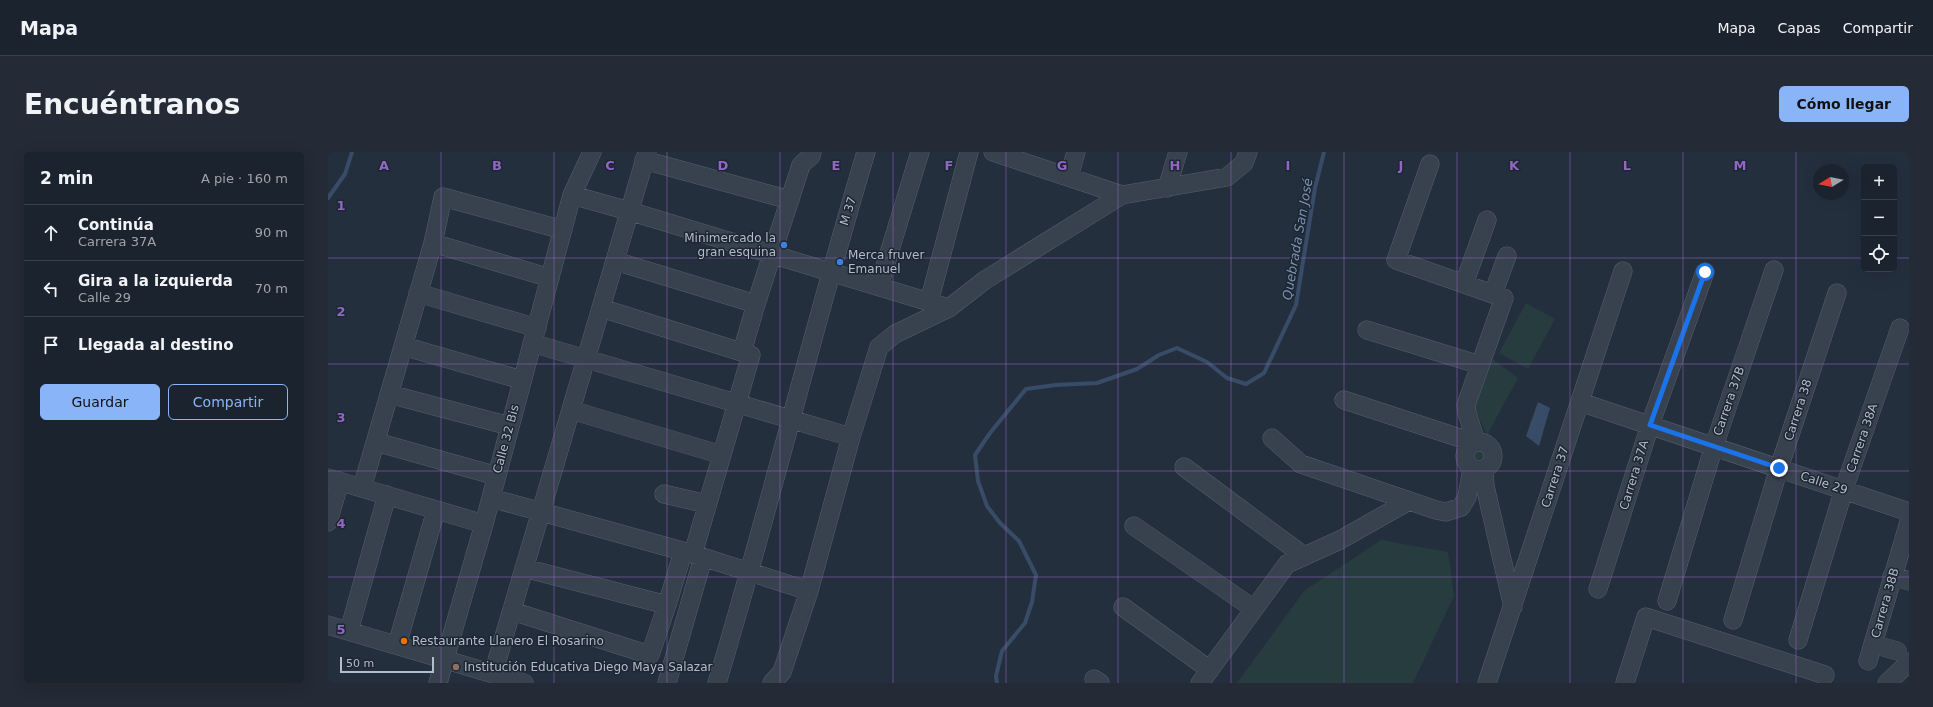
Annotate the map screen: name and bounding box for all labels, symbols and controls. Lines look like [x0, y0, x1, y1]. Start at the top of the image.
text: Mapa [20, 17, 78, 39]
text: Mapa [1717, 20, 1756, 36]
text: Capas [1778, 20, 1821, 36]
text: Compartir [1843, 20, 1913, 36]
button: Cómo llegar [1779, 86, 1909, 122]
text: Encuéntranos [24, 88, 240, 121]
text: A [379, 158, 389, 173]
text: B [492, 158, 502, 173]
text: C [605, 158, 615, 173]
text: D [718, 158, 729, 173]
text: E [832, 158, 840, 173]
text: F [945, 158, 953, 173]
text: G [1057, 158, 1067, 173]
text: H [1170, 158, 1180, 173]
text: I [1286, 158, 1290, 173]
text: J [1398, 158, 1403, 173]
text: K [1509, 158, 1520, 173]
text: L [1623, 158, 1631, 173]
text: M [1734, 158, 1746, 173]
north arrow [1813, 164, 1849, 200]
map controls [1861, 164, 1897, 272]
button: + [1861, 164, 1897, 200]
text: 2 min [40, 168, 93, 188]
text: A pie · 160 m [201, 171, 288, 186]
water label: Quebrada San José [1279, 177, 1316, 301]
street label: M 37 [837, 195, 859, 227]
text: 1 [336, 198, 346, 213]
button: − [1861, 200, 1897, 236]
text: Continúa [78, 216, 154, 234]
icon: ahead [40, 222, 62, 244]
text: 90 m [255, 225, 288, 240]
place label: Minimercado la gran esquina [684, 231, 776, 259]
text: Carrera 37A [78, 234, 156, 249]
button: locate [1861, 236, 1897, 272]
marker: Minimercado la gran esquina [779, 240, 789, 250]
place label: Merca fruver Emanuel [848, 248, 924, 276]
marker: Merca fruver Emanuel [835, 257, 845, 267]
route start [1696, 263, 1714, 281]
text: Gira a la izquierda [78, 272, 233, 290]
icon: left [40, 278, 62, 300]
text: 70 m [255, 281, 288, 296]
text: Calle 29 [78, 290, 131, 305]
text: 2 [336, 304, 346, 319]
icon: arrive [40, 334, 62, 356]
text: Llegada al destino [78, 336, 233, 354]
street label: Carrera 37B [1711, 365, 1747, 437]
street label: Carrera 38 [1781, 377, 1815, 443]
button: Guardar [40, 384, 160, 420]
button: Compartir [168, 384, 288, 420]
street label: Carrera 38A [1844, 401, 1881, 474]
street label: Calle 32 Bis [490, 403, 522, 475]
text: 3 [336, 410, 346, 425]
street label: Carrera 37A [1617, 438, 1651, 512]
street label: Carrera 37 [1538, 444, 1572, 510]
route end [1770, 459, 1788, 477]
street label: Calle 29 [1799, 469, 1849, 497]
text: 4 [336, 516, 346, 531]
street label: Carrera 38B [1868, 566, 1902, 640]
text: 5 [336, 622, 346, 637]
place label: Restaurante Llanero El Rosarino [412, 634, 604, 648]
marker: Restaurante Llanero El Rosarino [399, 636, 409, 646]
scale bar [340, 655, 434, 674]
text: 50 m [346, 657, 374, 670]
place label: Institución Educativa Diego Maya Salazar [464, 660, 713, 674]
marker: Institución Educativa Diego Maya Salazar [451, 662, 461, 672]

